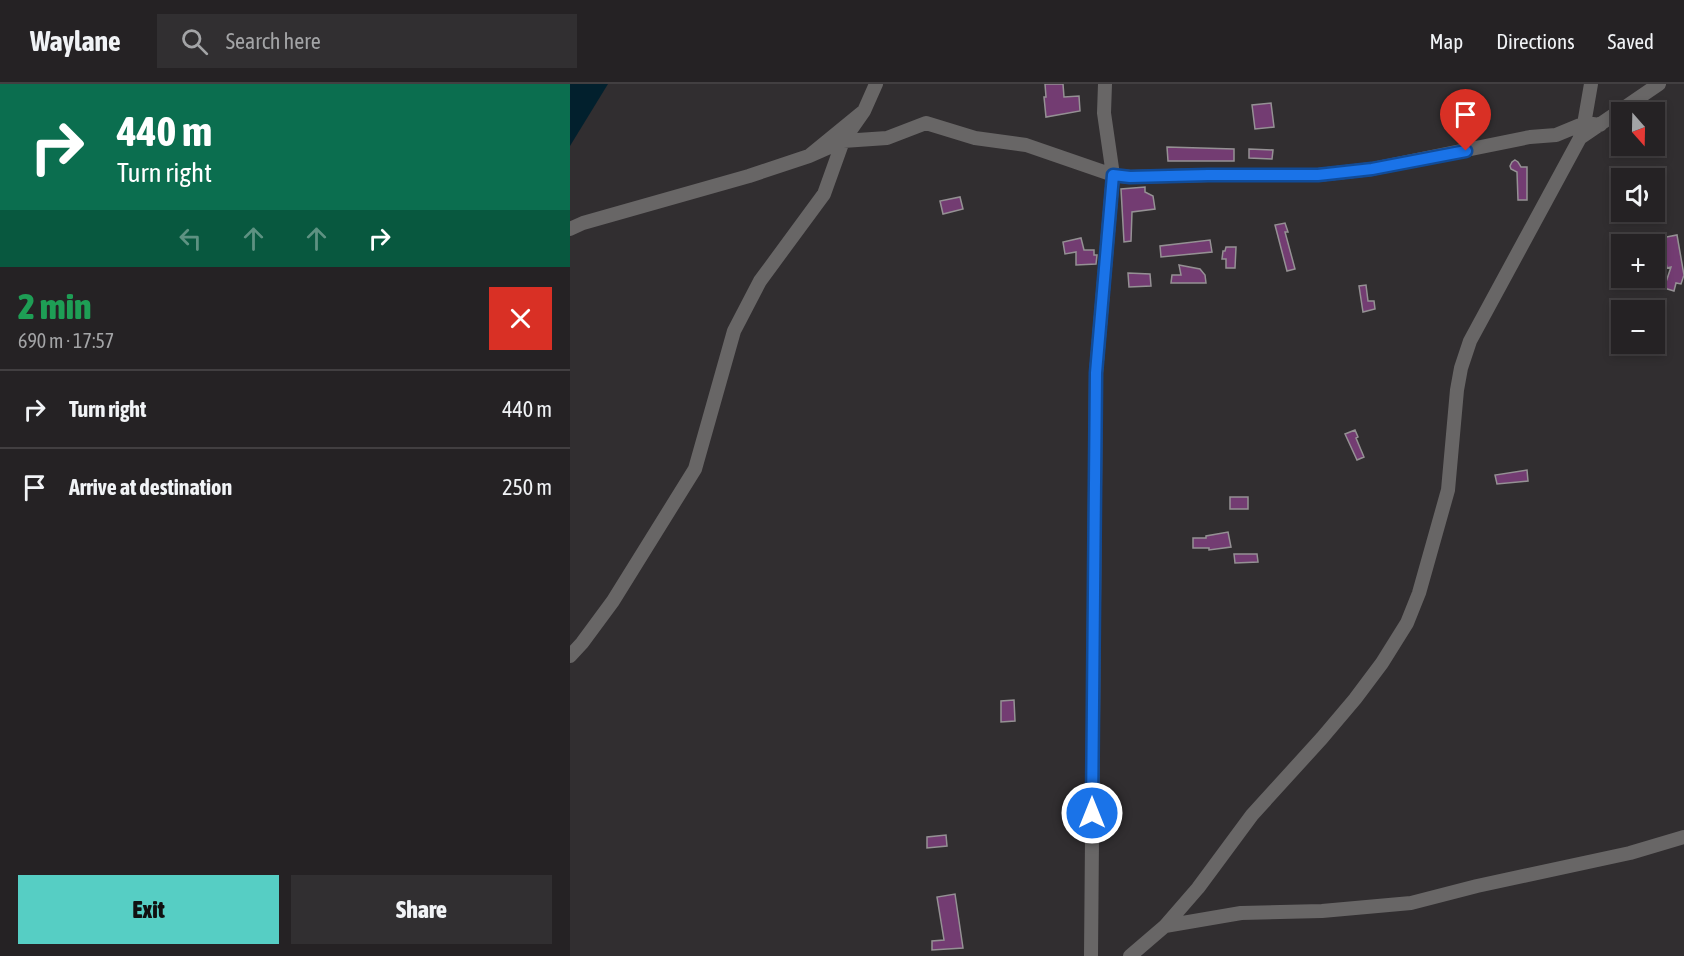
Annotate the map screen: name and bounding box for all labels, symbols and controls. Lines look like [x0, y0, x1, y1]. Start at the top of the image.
search box [157, 14, 577, 68]
text: Waylane [30, 25, 121, 57]
icon: search [178, 25, 211, 58]
text: Search here [226, 28, 321, 54]
text: Map [1429, 29, 1463, 53]
text: Directions [1496, 29, 1575, 53]
text: Saved [1608, 29, 1654, 53]
pin [1440, 89, 1491, 151]
icon: arrive [1449, 98, 1482, 131]
north arrow [1611, 102, 1665, 156]
map controls [1611, 102, 1665, 354]
text: 440 m [117, 107, 212, 155]
icon: right [18, 108, 96, 186]
text: Turn right [117, 157, 212, 188]
button: sound [1611, 168, 1665, 222]
icon: left [174, 222, 207, 255]
icon: ahead [237, 222, 270, 255]
icon: ahead [300, 222, 333, 255]
icon: right [363, 222, 396, 255]
button: + [1611, 234, 1665, 288]
text: 2 min [18, 285, 92, 327]
button: close [489, 287, 552, 350]
button: − [1611, 300, 1665, 354]
text: 690 m · 17:57 [18, 329, 114, 352]
icon: right [18, 393, 51, 426]
text: Turn right [69, 396, 146, 422]
text: 440 m [502, 396, 552, 422]
icon: arrive [18, 471, 51, 504]
text: Arrive at destination [69, 474, 232, 500]
text: 250 m [502, 474, 552, 500]
position arrow [1060, 781, 1124, 845]
button: Exit [18, 875, 279, 944]
button: Share [291, 875, 552, 944]

